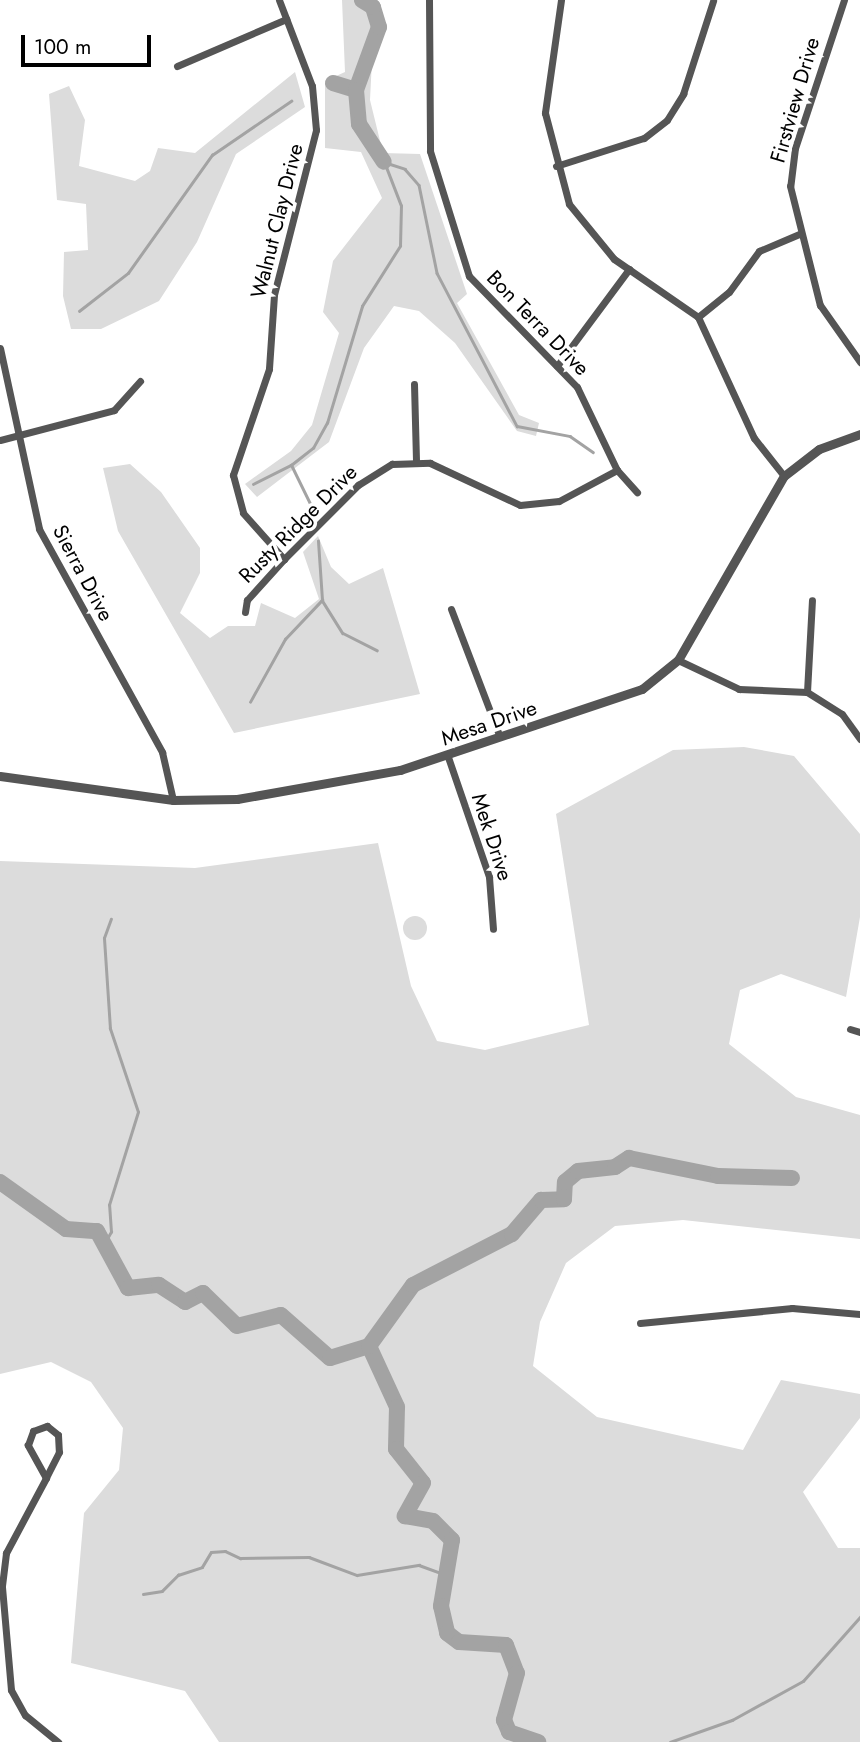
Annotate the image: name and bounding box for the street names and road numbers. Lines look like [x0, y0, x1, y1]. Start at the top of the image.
street label: Firstview Drive [765, 34, 825, 166]
street label: Walnut Clay Drive [246, 141, 308, 301]
street label: Bon Terra Drive [482, 265, 594, 381]
street label: Rusty Ridge Drive [234, 460, 362, 588]
street label: Sierra Drive [47, 521, 119, 625]
street label: Mesa Drive [438, 695, 540, 751]
street label: Mek Drive [466, 790, 518, 884]

